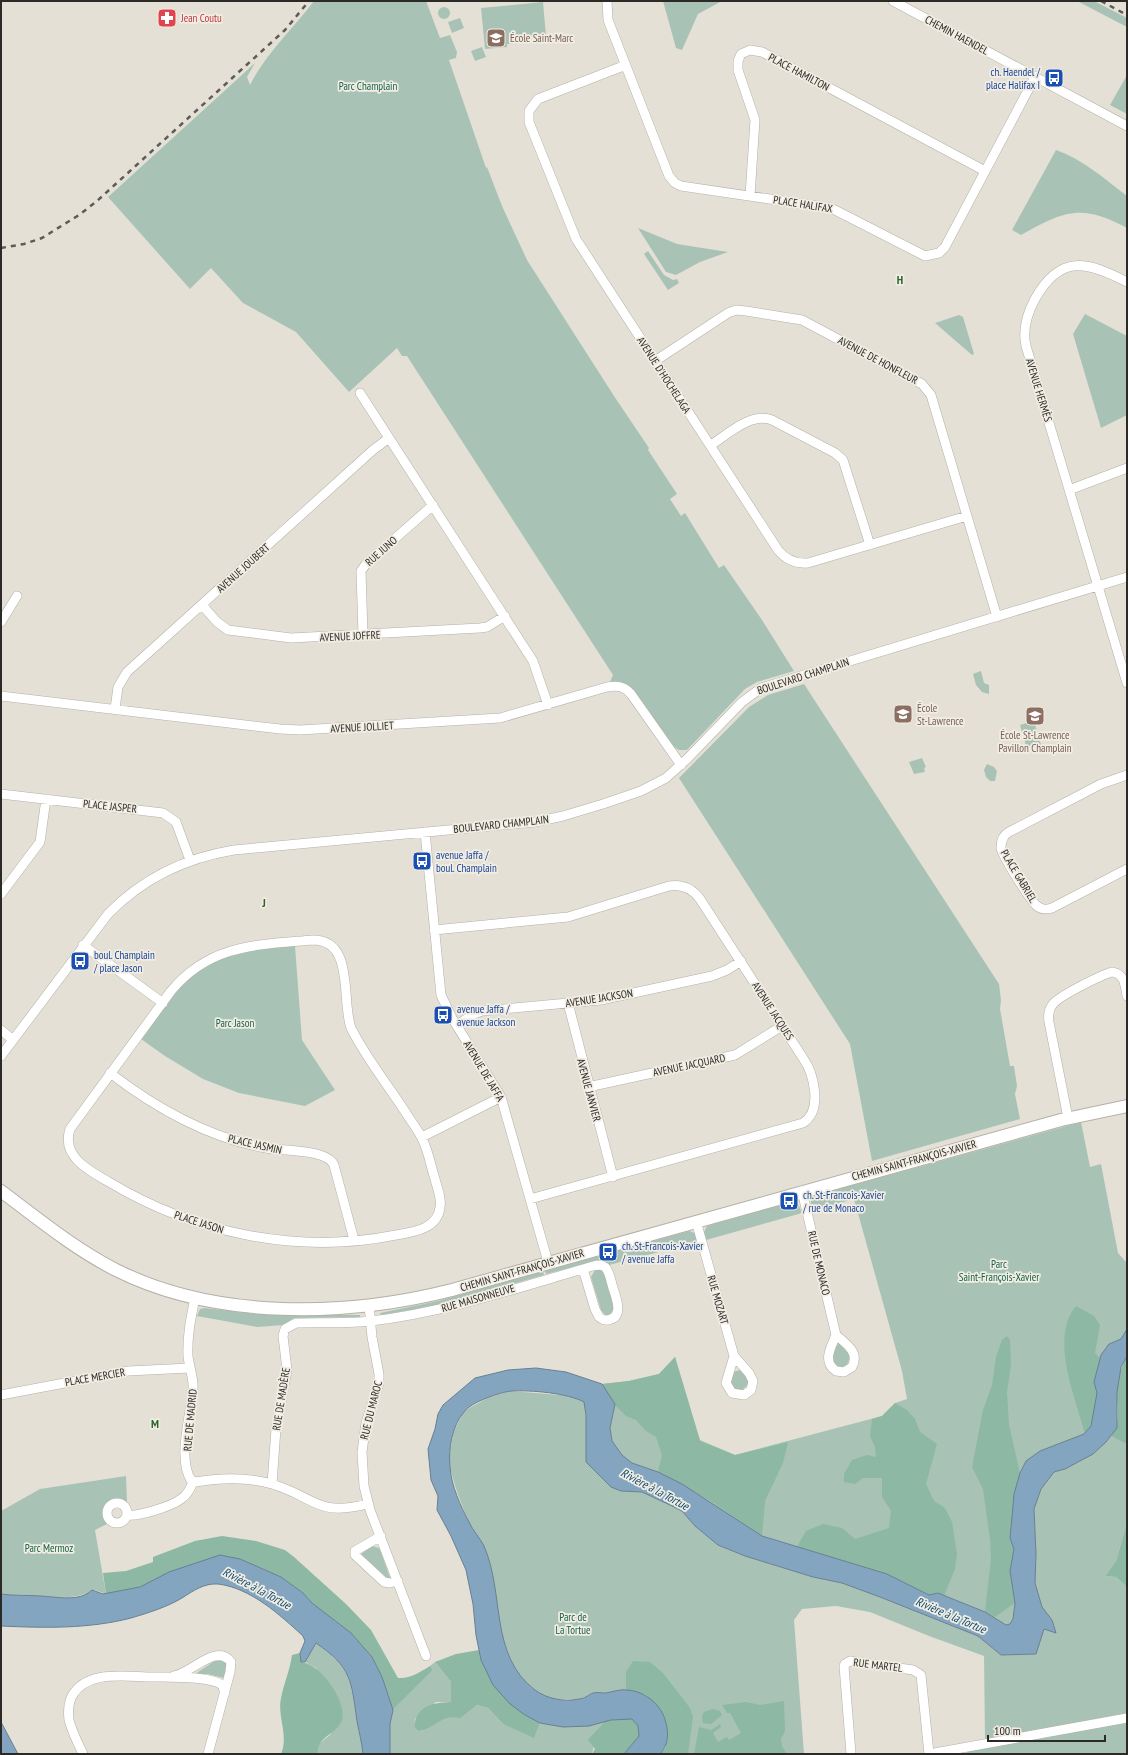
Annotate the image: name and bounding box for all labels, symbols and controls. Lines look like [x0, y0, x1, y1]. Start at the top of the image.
pharmacy icon: Jean Coutu [156, 7, 178, 29]
place label: Jean Coutu [180, 11, 222, 25]
street label: CHEMIN HAENDEL [923, 12, 992, 58]
school or university icon: École Saint-Marc [485, 27, 507, 49]
place label: École Saint-Marc [510, 31, 573, 45]
street label: PLACE HAMILTON [766, 50, 832, 94]
place label: ch. Haendel / place Halifax I [986, 65, 1041, 92]
bus stop icon: ch. Haendel / place Halifax I [1043, 67, 1065, 89]
park label: Parc Champlain [339, 79, 397, 93]
street label: PLACE HALIFAX [772, 192, 834, 216]
district label: H [897, 272, 903, 287]
street label: AVENUE DE HONFLEUR [836, 333, 920, 387]
street label: AVENUE D'HOCHELAGA [634, 334, 694, 417]
street label: AVENUE HERMÈS [1023, 357, 1055, 424]
street label: RUE JUNO [362, 533, 400, 569]
street label: AVENUE JOUBERT [213, 540, 273, 596]
street label: AVENUE JOFFRE [319, 627, 381, 645]
street label: BOULEVARD CHAMPLAIN [755, 655, 851, 697]
place label: École St-Lawrence [917, 701, 964, 728]
school or university icon: École St-Lawrence [892, 703, 914, 725]
school or university icon: École St-Lawrence Pavillon Champlain [1024, 705, 1046, 727]
street label: AVENUE JOLLIET [330, 718, 394, 736]
place label: École St-Lawrence Pavillon Champlain [998, 728, 1072, 755]
street label: PLACE JASPER [82, 796, 138, 816]
street label: BOULEVARD CHAMPLAIN [453, 812, 549, 836]
street label: PLACE GABRIEL [998, 847, 1041, 906]
place label: avenue Jaffa / boul. Champlain [436, 848, 497, 875]
bus stop icon: avenue Jaffa / boul. Champlain [411, 850, 433, 872]
district label: J [261, 895, 266, 910]
place label: boul. Champlain / place Jason [93, 948, 155, 975]
bus stop icon: boul. Champlain / place Jason [69, 950, 91, 972]
street label: AVENUE JACQUES [749, 979, 797, 1043]
street label: AVENUE JACKSON [564, 986, 634, 1010]
place label: avenue Jaffa / avenue Jackson [457, 1002, 515, 1029]
bus stop icon: avenue Jaffa / avenue Jackson [432, 1004, 454, 1026]
park label: Parc Jason [216, 1016, 254, 1030]
street label: AVENUE DE JAFFA [460, 1038, 508, 1105]
street label: AVENUE JACQUARD [651, 1050, 727, 1080]
street label: AVENUE JANVIER [574, 1057, 604, 1123]
street label: PLACE JASMIN [227, 1131, 283, 1157]
street label: CHEMIN SAINT-FRANÇOIS-XAVIER [850, 1137, 978, 1183]
place label: ch. St-Francois-Xavier / rue de Monaco [802, 1188, 884, 1215]
bus stop icon: ch. St-Francois-Xavier / rue de Monaco [778, 1190, 800, 1212]
street label: PLACE JASON [173, 1207, 226, 1237]
street label: RUE DE MONACO [805, 1229, 833, 1297]
place label: ch. St-Francois-Xavier / avenue Jaffa [621, 1239, 703, 1266]
bus stop icon: ch. St-Francois-Xavier / avenue Jaffa [597, 1241, 619, 1263]
street label: CHEMIN SAINT-FRANÇOIS-XAVIER [458, 1246, 586, 1294]
park label: Parc Saint-François-Xavier [959, 1257, 1039, 1284]
street label: RUE MOZART [704, 1274, 732, 1326]
street label: RUE MAISONNEUVE [440, 1281, 517, 1315]
street label: PLACE MERCIER [64, 1365, 126, 1389]
street label: RUE DE MADÈRE [269, 1366, 293, 1432]
street label: RUE DU MAROC [357, 1379, 385, 1441]
street label: RUE DE MADRID [180, 1388, 200, 1452]
district label: M [151, 1416, 159, 1431]
water label: Rivière à la Tortue [618, 1465, 692, 1514]
park label: Parc Mermoz [25, 1541, 73, 1555]
water label: Rivière à la Tortue [220, 1564, 294, 1613]
water label: Rivière à la Tortue [914, 1593, 989, 1637]
park label: Parc de La Tortue [555, 1610, 591, 1637]
street label: RUE MARTEL [853, 1655, 904, 1675]
scale bar [988, 1717, 1105, 1743]
text: 100 m [994, 1723, 1021, 1738]

